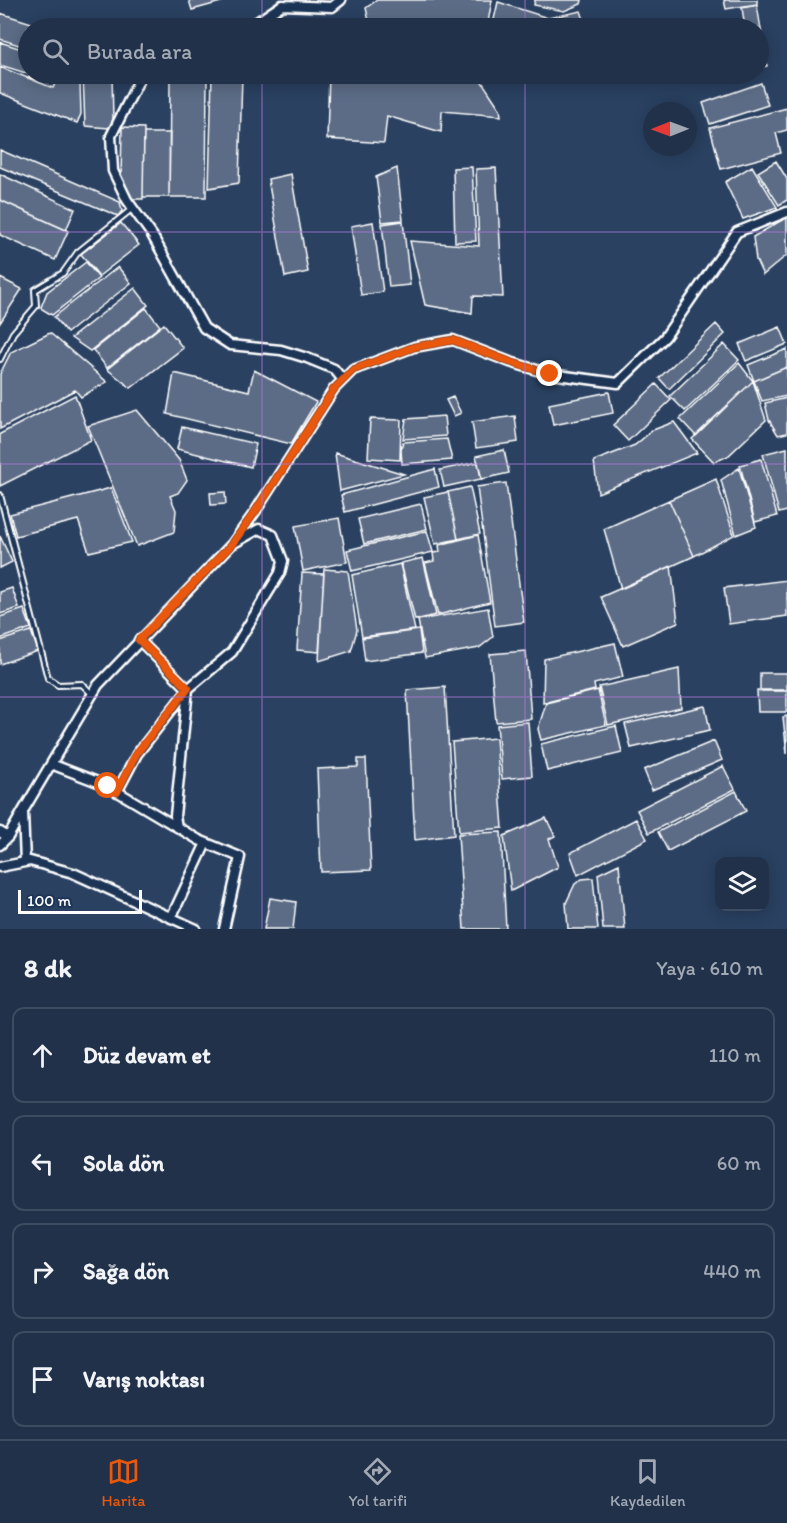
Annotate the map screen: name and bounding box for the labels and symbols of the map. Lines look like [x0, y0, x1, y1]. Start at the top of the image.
north arrow [643, 102, 697, 156]
route end [536, 360, 562, 386]
route start [94, 772, 120, 798]
scale bar [18, 887, 142, 914]

